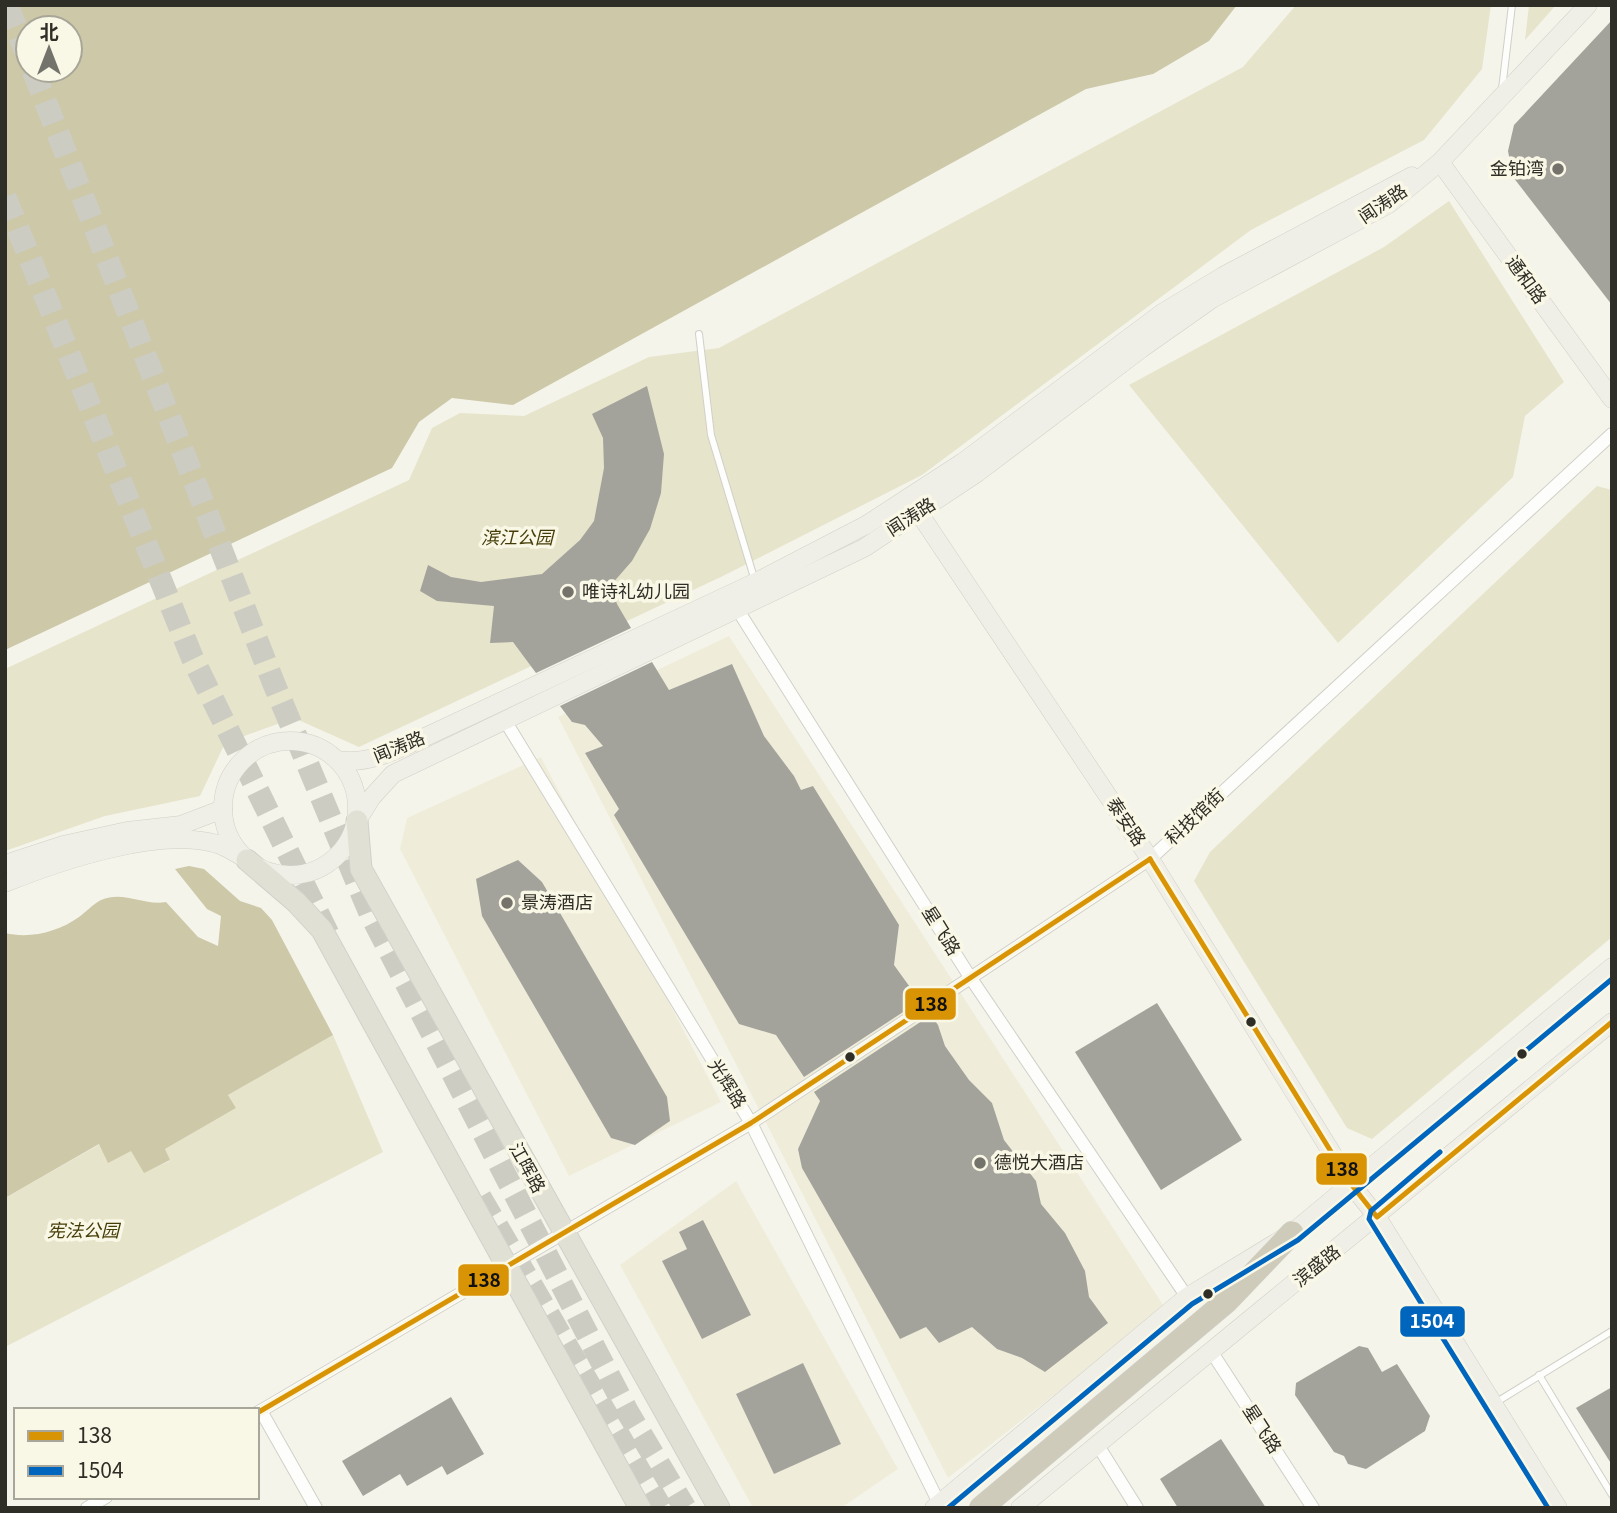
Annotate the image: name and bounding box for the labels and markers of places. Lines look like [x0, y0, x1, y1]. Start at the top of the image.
place label: 金铂湾 [1490, 154, 1544, 180]
marker: 金铂湾 [1550, 161, 1566, 177]
place label: 唯诗礼幼儿园 [582, 577, 690, 603]
marker: 唯诗礼幼儿园 [560, 584, 576, 600]
place label: 景涛酒店 [521, 888, 593, 914]
marker: 景涛酒店 [499, 895, 515, 911]
unlabelled marker [1244, 1015, 1258, 1029]
unlabelled marker [1515, 1047, 1529, 1061]
unlabelled marker [843, 1050, 857, 1064]
place label: 德悦大酒店 [994, 1148, 1084, 1174]
marker: 德悦大酒店 [972, 1155, 988, 1171]
unlabelled marker [1201, 1287, 1215, 1301]

